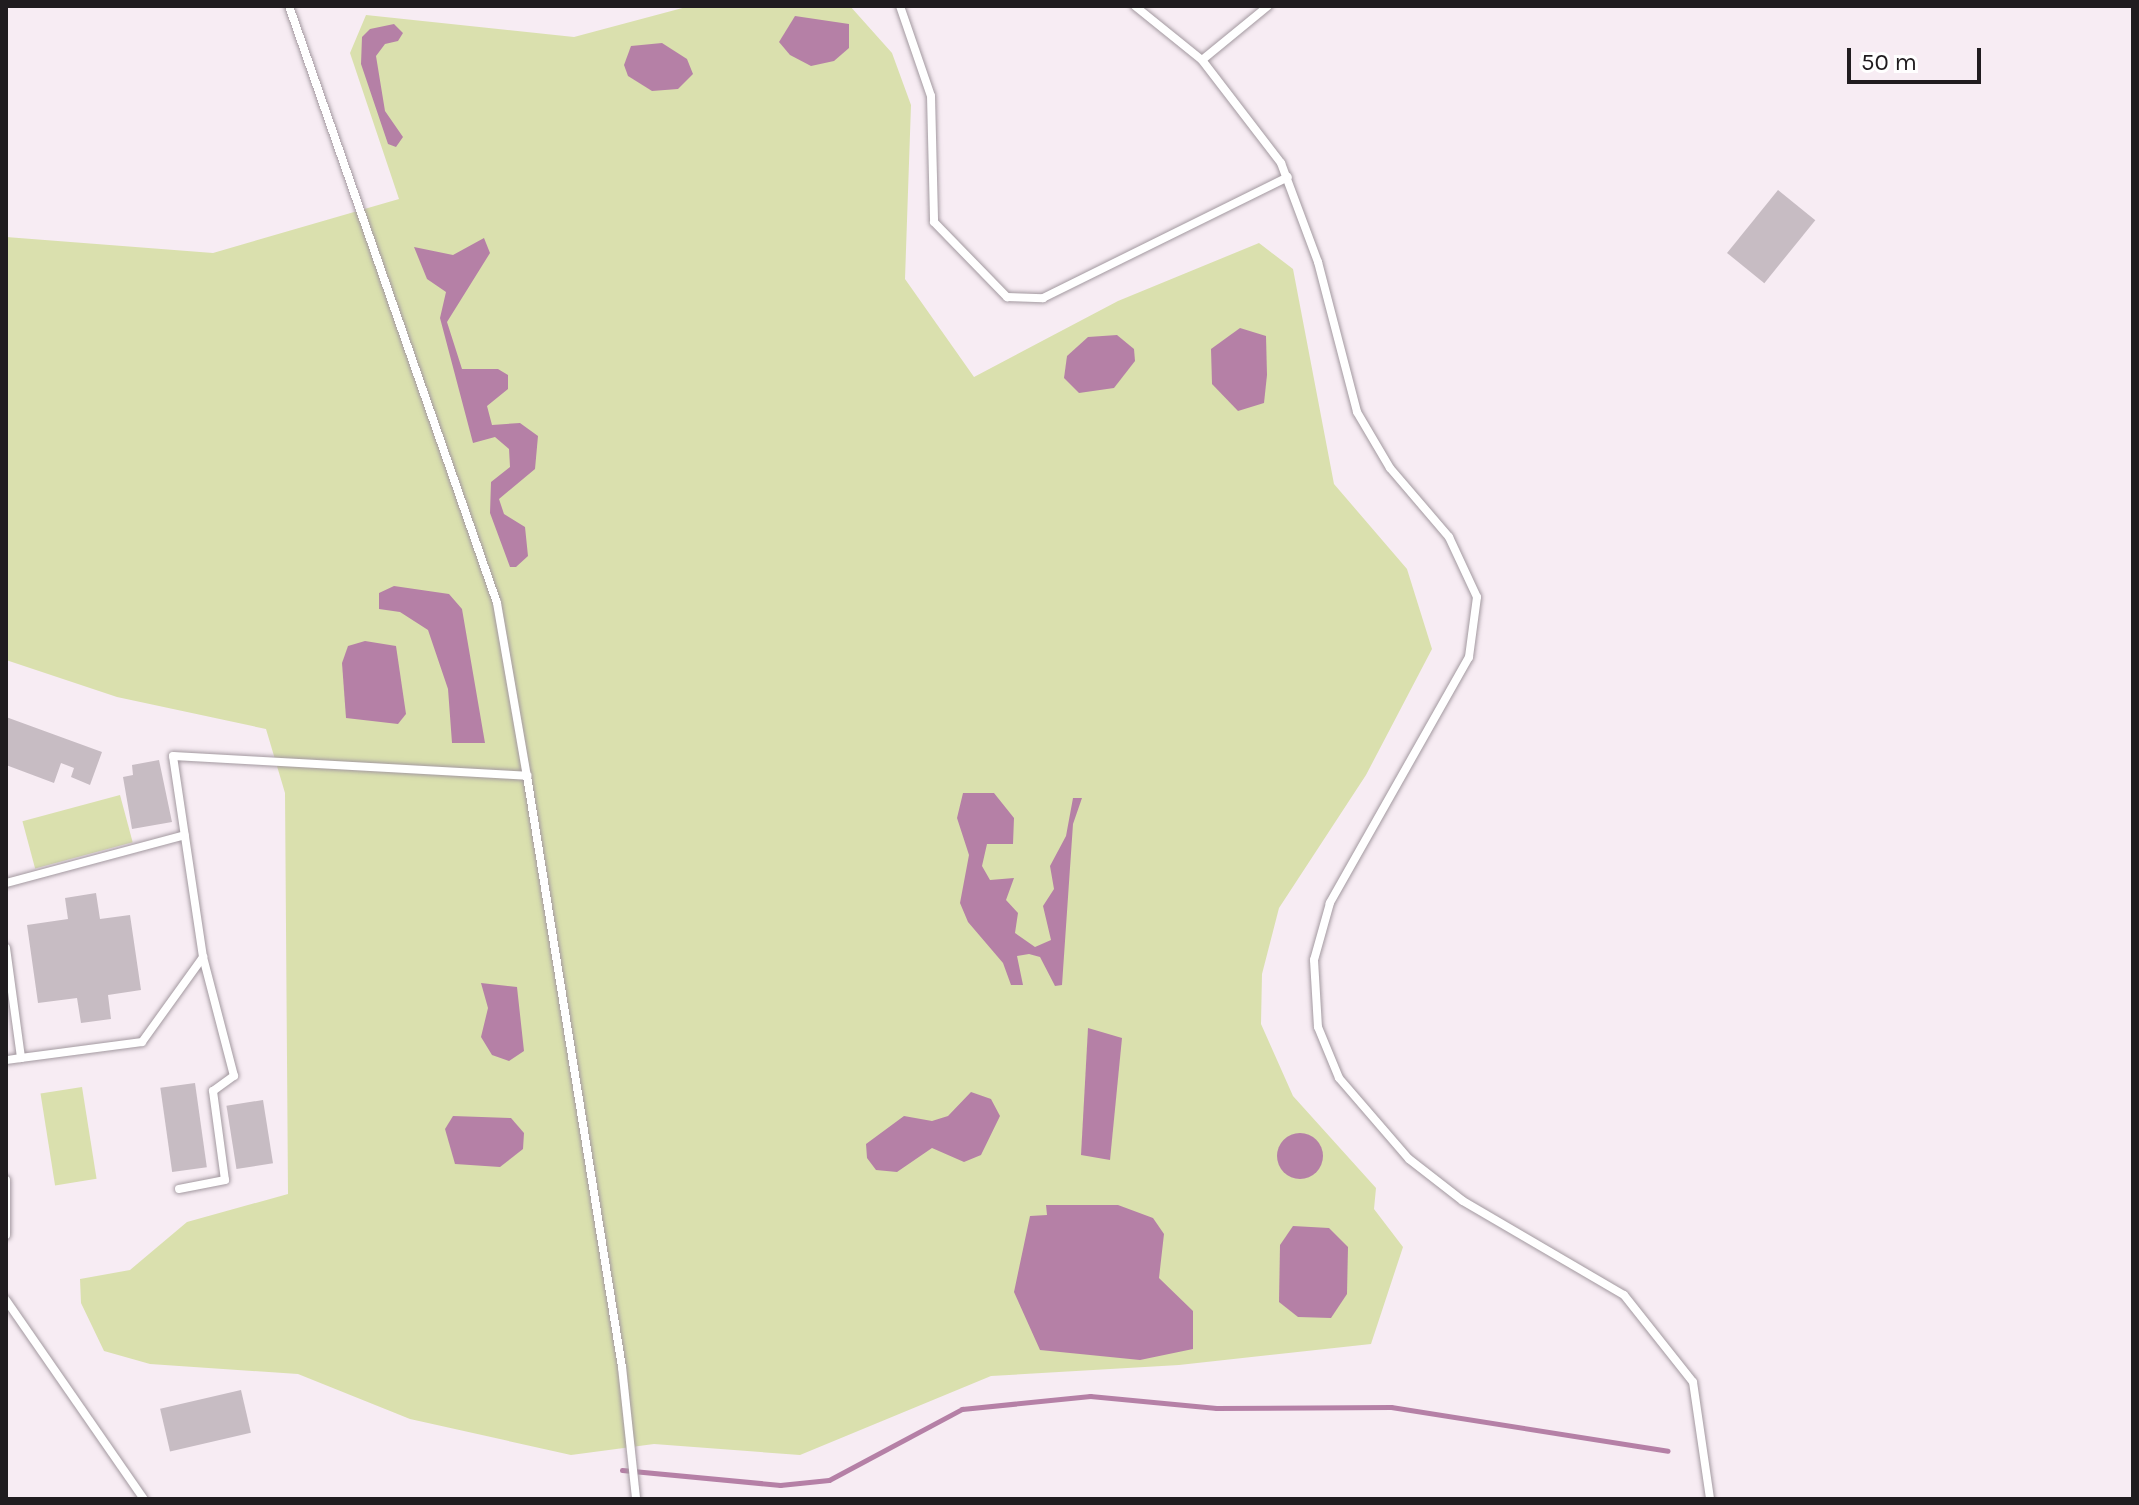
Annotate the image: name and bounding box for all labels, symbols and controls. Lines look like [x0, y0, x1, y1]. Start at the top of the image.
scale bar [1851, 32, 1985, 82]
text: 50 m [1861, 48, 1917, 76]

